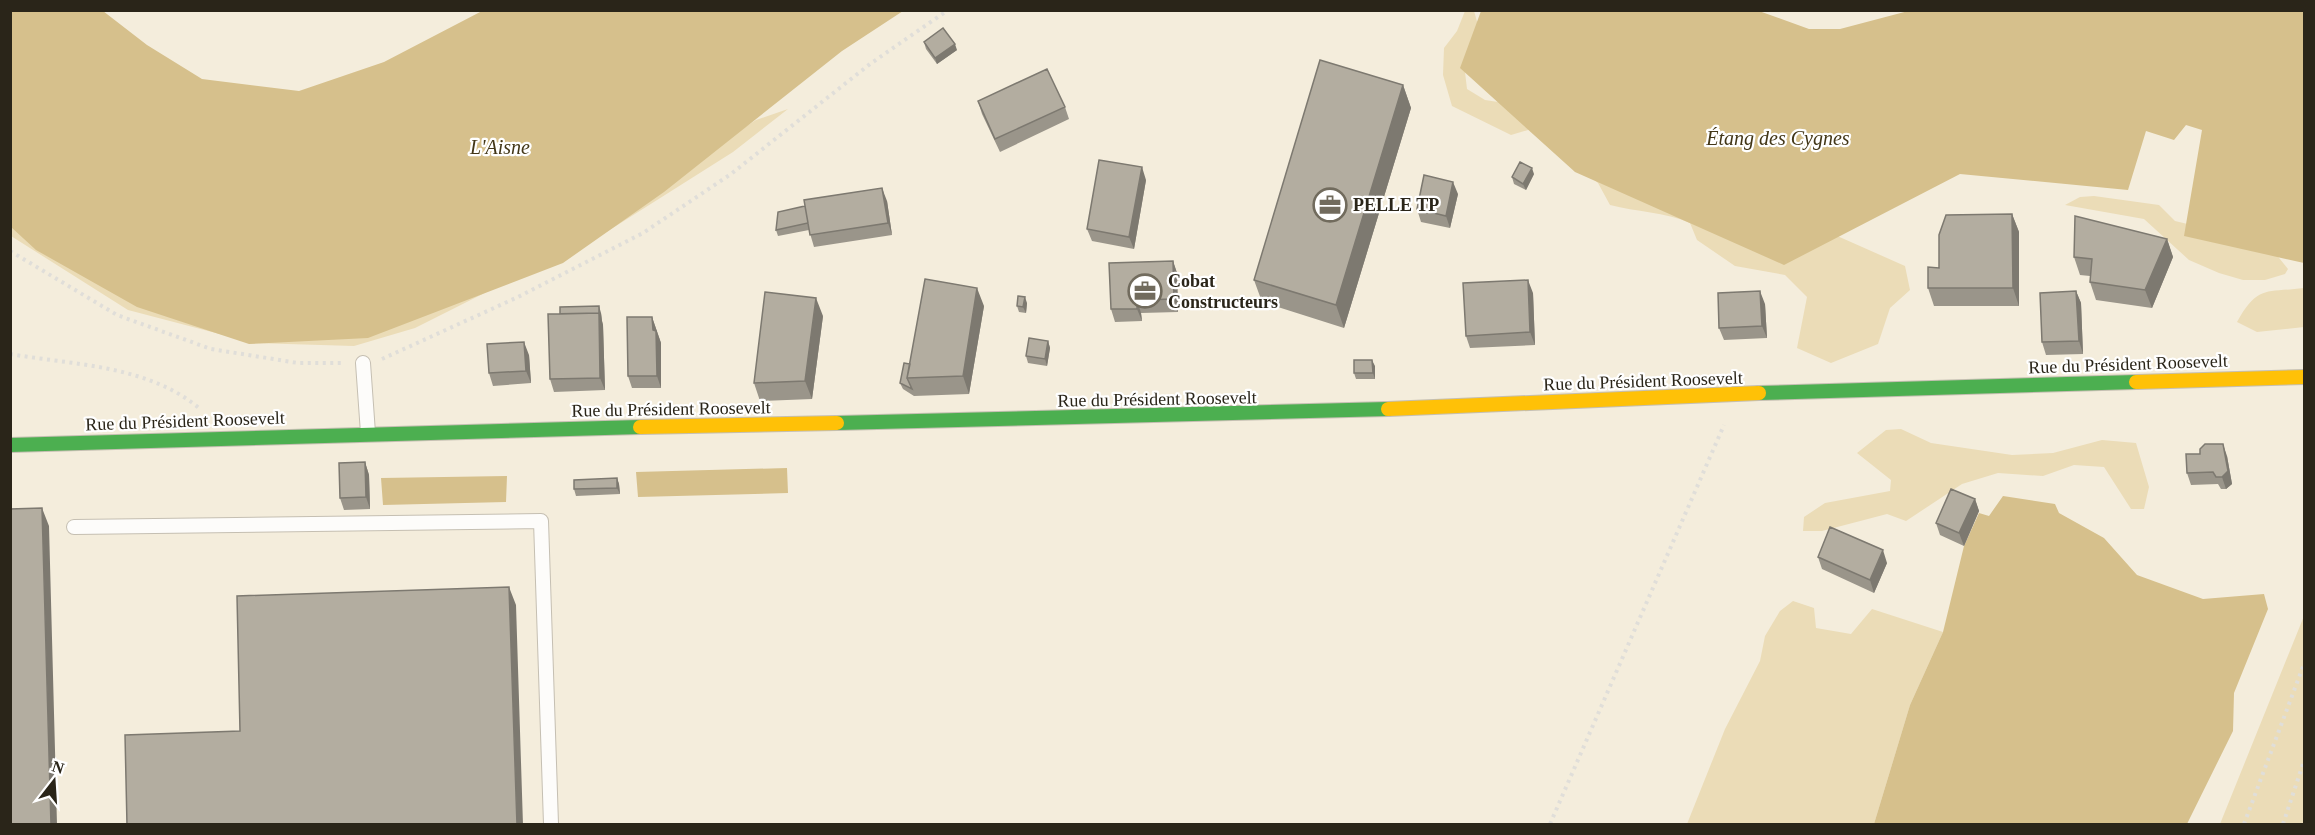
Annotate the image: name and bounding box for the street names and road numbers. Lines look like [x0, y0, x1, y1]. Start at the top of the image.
street label: Rue du Président Roosevelt [2028, 351, 2228, 377]
street label: Rue du Président Roosevelt [1543, 368, 1743, 394]
street label: Rue du Président Roosevelt [1057, 387, 1257, 411]
street label: Rue du Président Roosevelt [571, 397, 771, 421]
street label: Rue du Président Roosevelt [85, 408, 285, 434]

